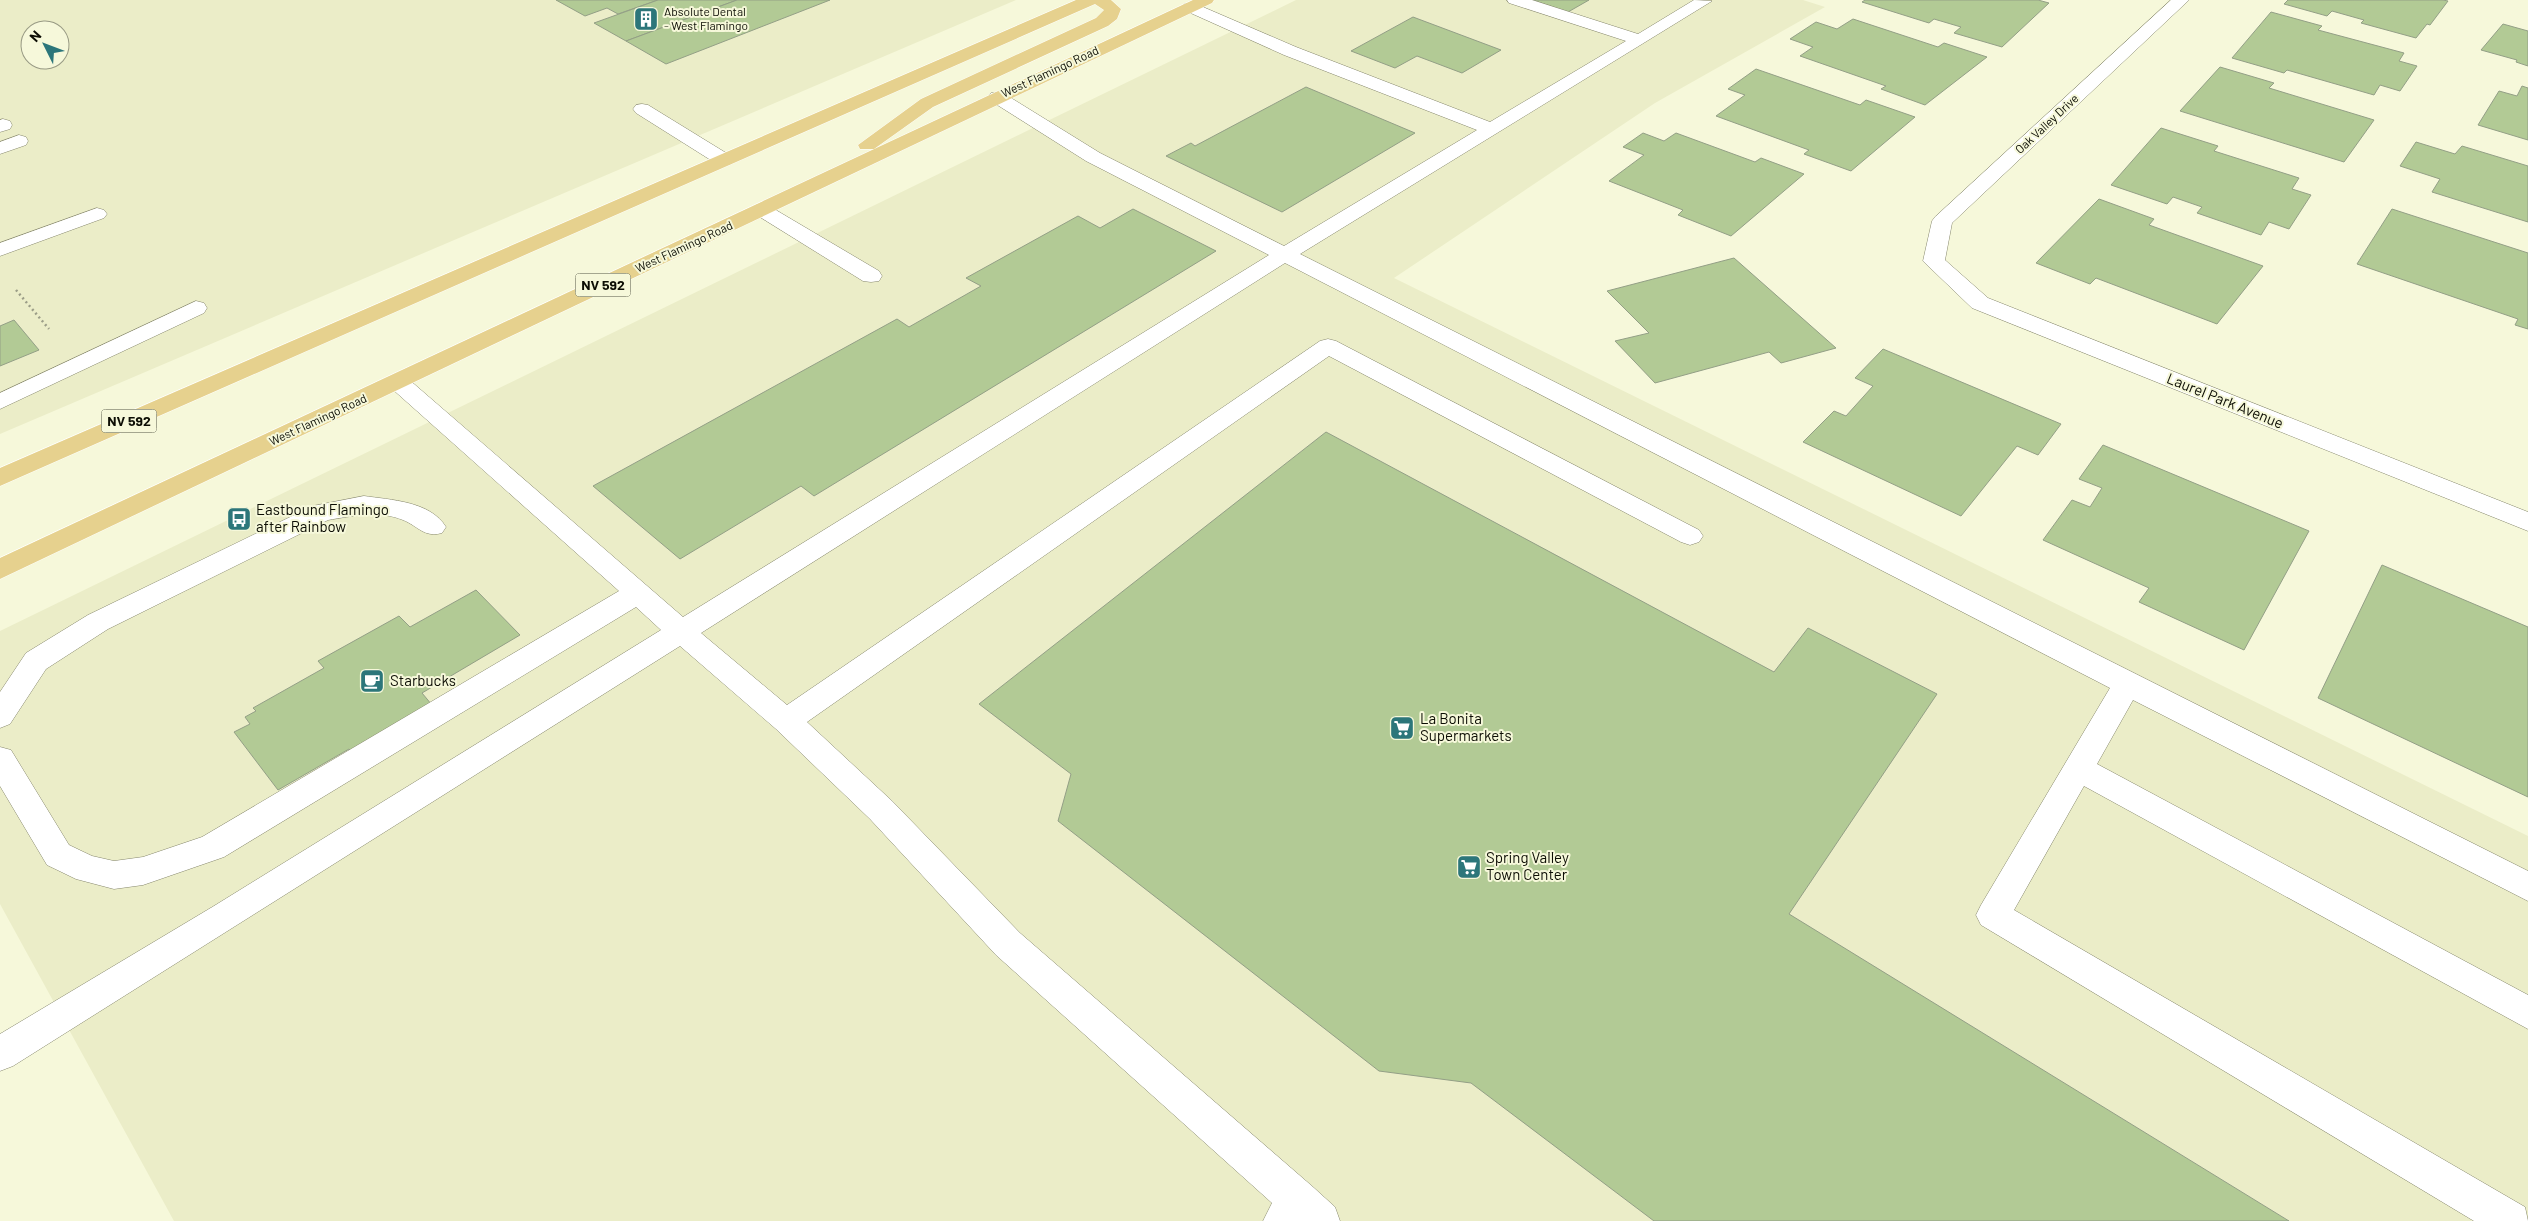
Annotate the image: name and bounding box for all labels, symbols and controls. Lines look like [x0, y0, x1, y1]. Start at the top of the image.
place label: Absolute Dental - West Flamingo [664, 4, 748, 32]
building icon: Absolute Dental - West Flamingo [633, 6, 659, 32]
north arrow [20, 20, 70, 70]
text: N [26, 27, 44, 45]
street label: West Flamingo Road [999, 42, 1100, 100]
street label: Oak Valley Drive [2012, 91, 2081, 156]
street label: West Flamingo Road [633, 217, 734, 275]
road number: NV 592 [576, 274, 630, 296]
street label: Laurel Park Avenue [2164, 368, 2286, 432]
street label: West Flamingo Road [267, 390, 368, 448]
road number: NV 592 [102, 410, 156, 432]
place label: Eastbound Flamingo after Rainbow [256, 500, 389, 535]
bus stop icon: Eastbound Flamingo after Rainbow [226, 506, 252, 532]
cafe icon: Starbucks [359, 668, 385, 694]
place label: Starbucks [390, 671, 456, 689]
place label: La Bonita Supermarkets [1420, 709, 1512, 744]
supermarket icon: La Bonita Supermarkets [1389, 715, 1415, 741]
place label: Spring Valley Town Center [1486, 848, 1569, 883]
supermarket icon: Spring Valley Town Center [1456, 854, 1482, 880]

